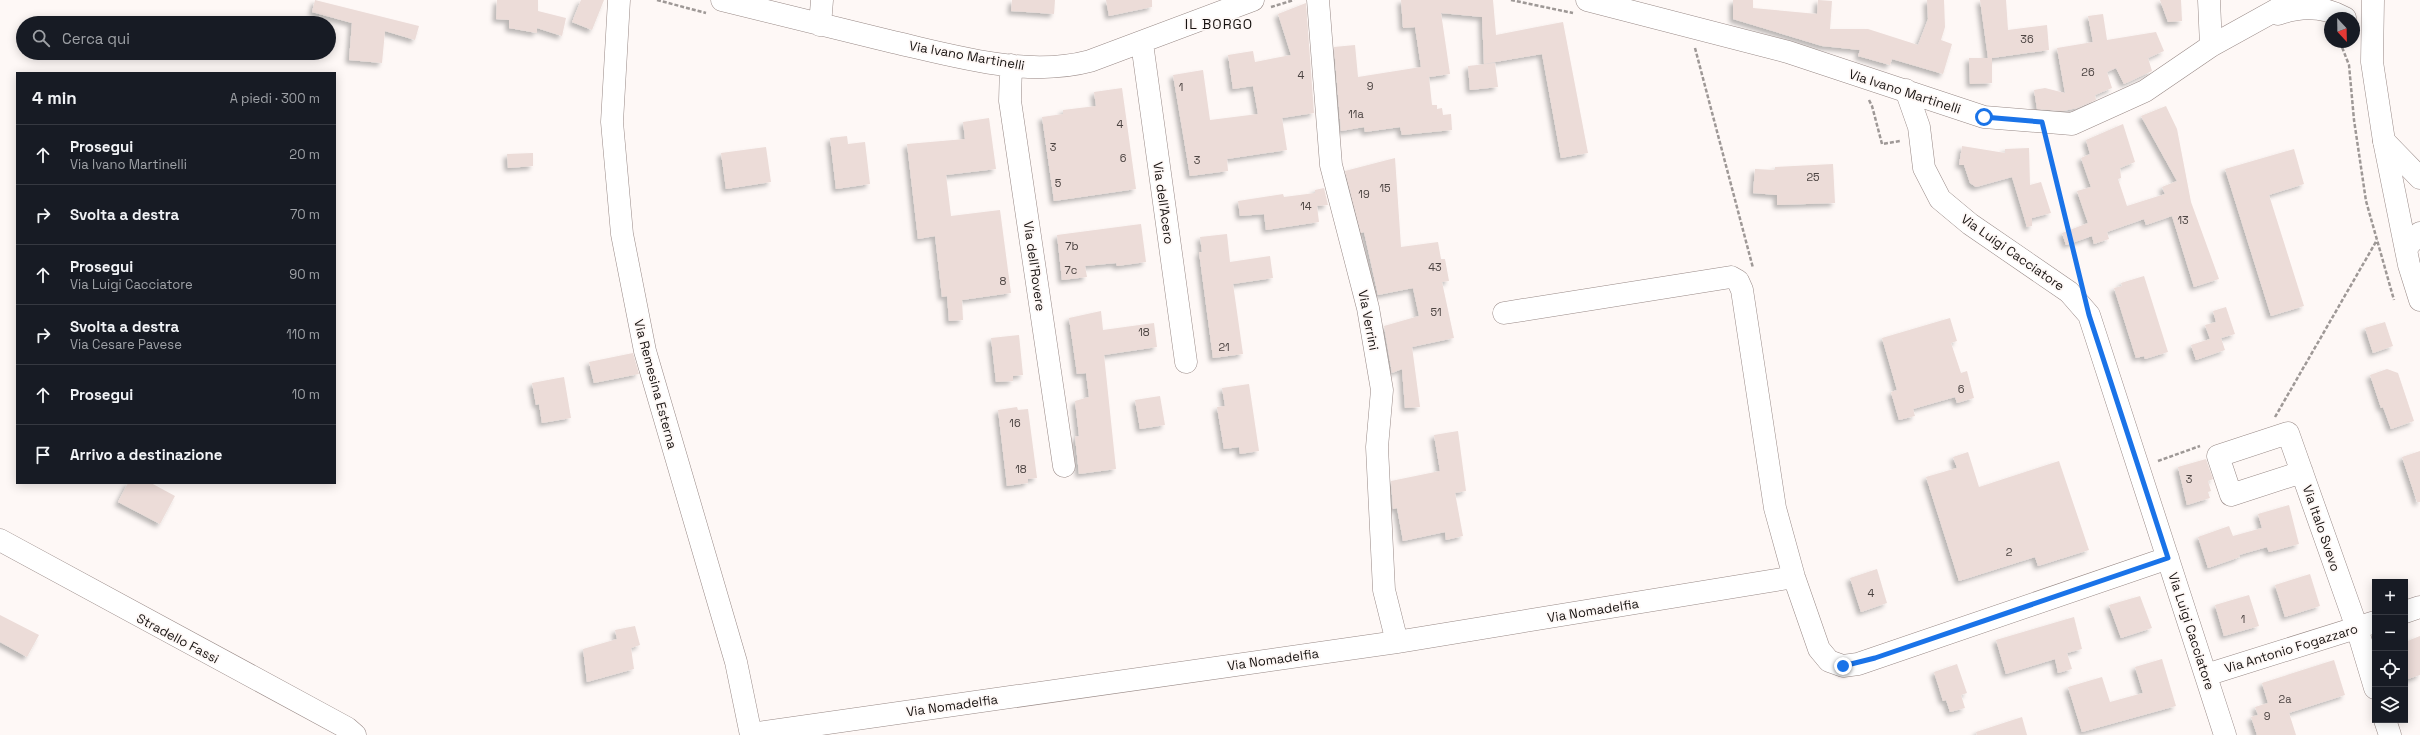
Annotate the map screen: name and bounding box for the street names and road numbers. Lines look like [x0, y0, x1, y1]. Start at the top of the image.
street label: Via Ivano Martinelli [908, 37, 1026, 74]
street label: Via Ivano Martinelli [1847, 65, 1963, 118]
street label: Via dell'Acero [1149, 161, 1178, 245]
street label: Via Luigi Cacciatore [1958, 210, 2068, 295]
street label: Via dell'Rovere [1020, 220, 1049, 312]
street label: Via Verrini [1354, 288, 1383, 352]
street label: Via Remesina Esterna [630, 317, 681, 451]
street label: Via Italo Svevo [2299, 483, 2344, 574]
street label: Via Luigi Cacciatore [2164, 570, 2219, 692]
street label: Via Nomadelfia [1546, 595, 1641, 626]
street label: Stradello Fassi [134, 610, 222, 667]
street label: Via Antonio Fogazzaro [2222, 620, 2360, 677]
street label: Via Nomadelfia [1226, 645, 1321, 674]
street label: Via Nomadelfia [905, 691, 1000, 720]

